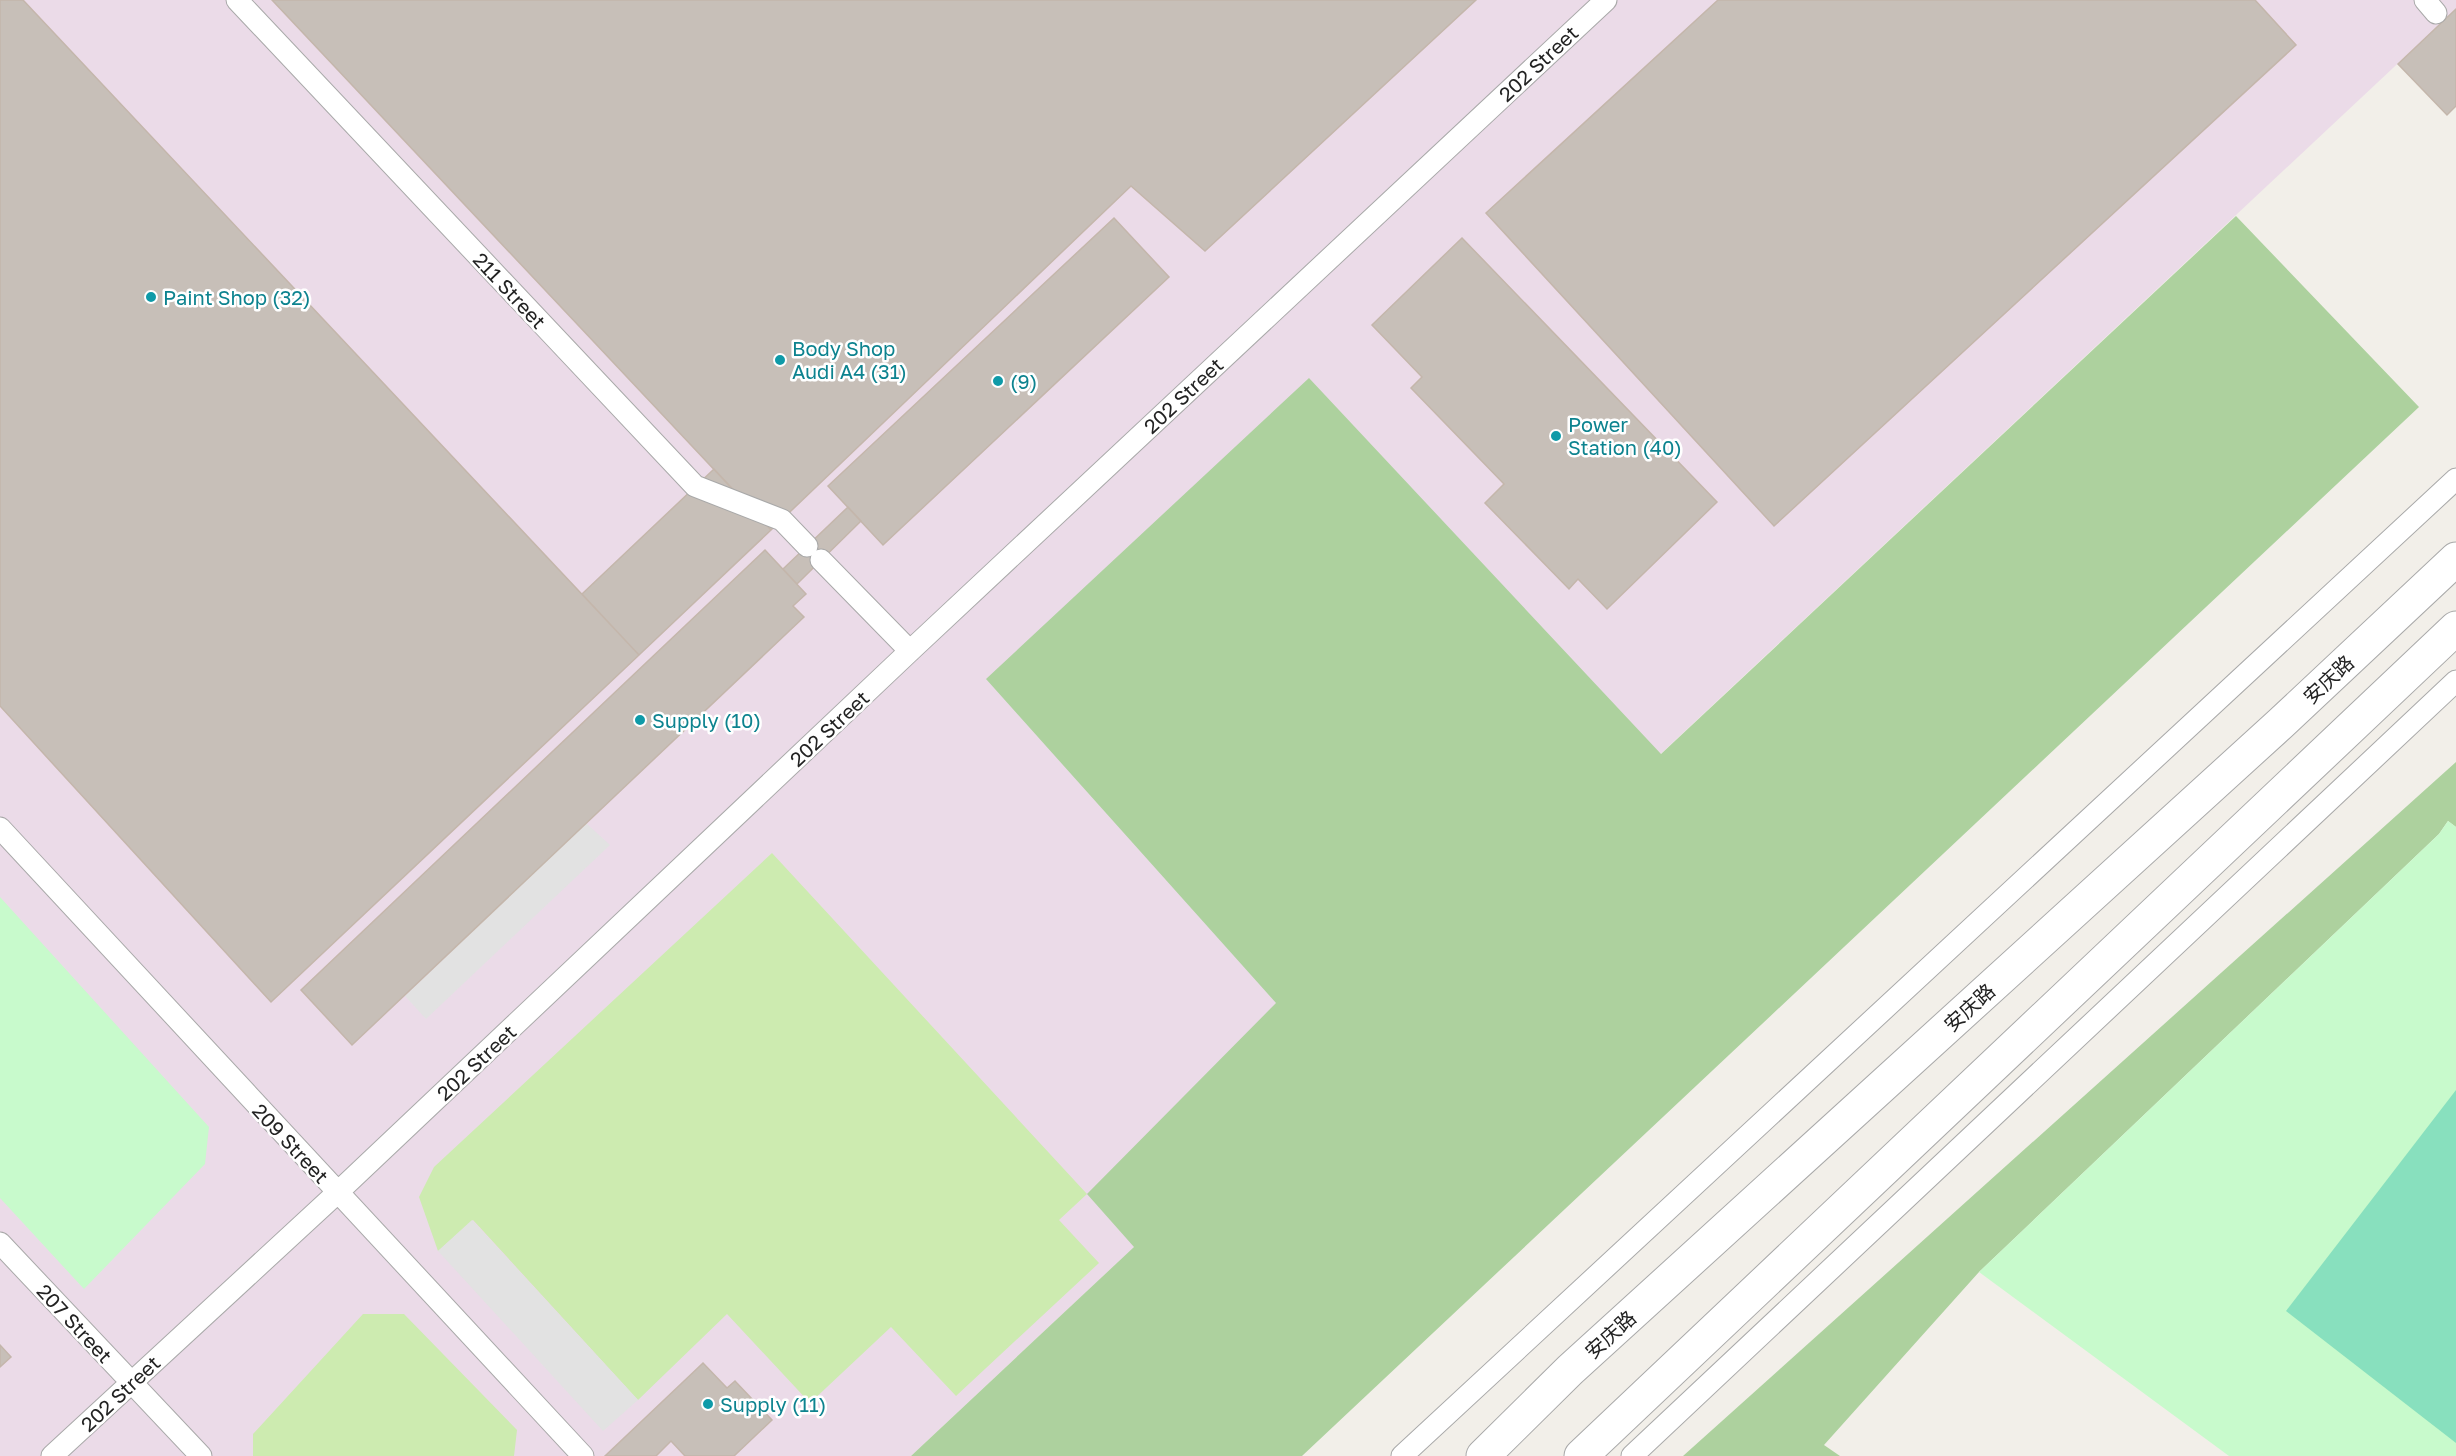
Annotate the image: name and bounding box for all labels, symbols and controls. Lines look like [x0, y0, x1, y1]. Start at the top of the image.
street label: 202 Street [1493, 20, 1583, 106]
street label: 211 Street [469, 247, 551, 333]
place label: Paint Shop (32) [163, 285, 311, 309]
marker: Paint Shop (32) [144, 290, 158, 304]
place label: Body Shop Audi A4 (31) [792, 336, 907, 383]
street label: 202 Street [1138, 352, 1228, 438]
marker: Body Shop Audi A4 (31) [773, 353, 787, 367]
place label: (9) [1010, 369, 1037, 393]
marker: (9) [991, 374, 1005, 388]
place label: Power Station (40) [1568, 412, 1682, 459]
marker: Power Station (40) [1549, 429, 1563, 443]
street label: 安庆路 [2298, 650, 2358, 708]
street label: 202 Street [784, 685, 874, 771]
place label: Supply (10) [652, 708, 761, 732]
marker: Supply (10) [633, 713, 647, 727]
street label: 安庆路 [1939, 978, 1999, 1036]
street label: 202 Street [431, 1019, 521, 1105]
street label: 209 Street [248, 1098, 334, 1188]
street label: 207 Street [33, 1279, 117, 1367]
street label: 安庆路 [1580, 1305, 1640, 1363]
street label: 202 Street [75, 1350, 165, 1436]
place label: Supply (11) [720, 1392, 826, 1416]
marker: Supply (11) [701, 1397, 715, 1411]

